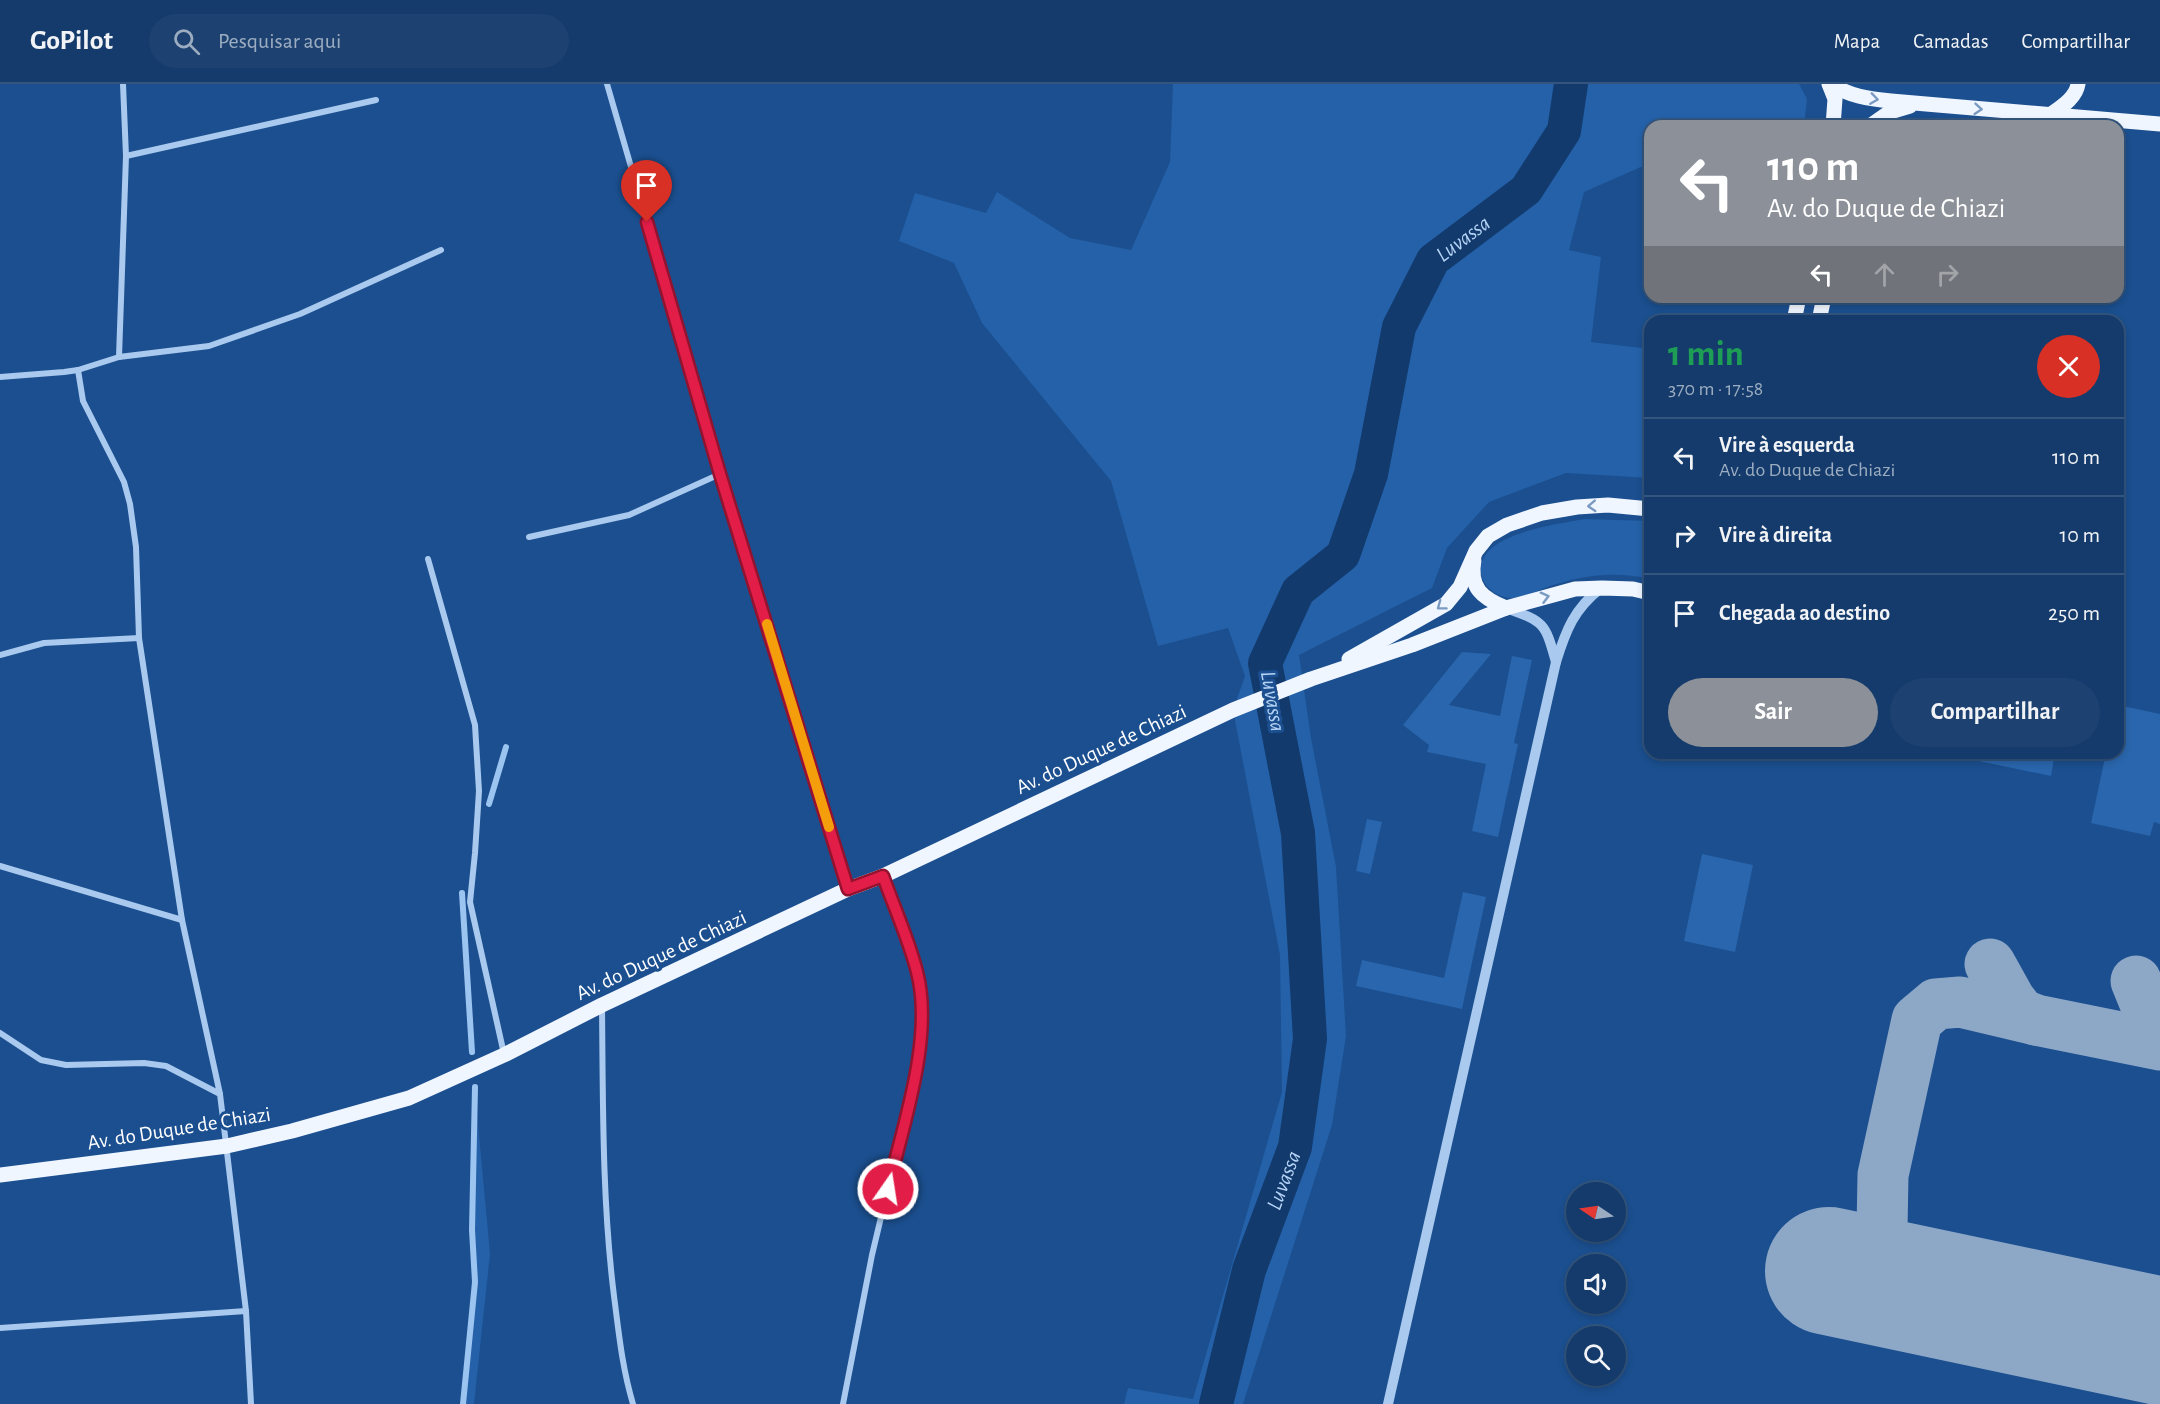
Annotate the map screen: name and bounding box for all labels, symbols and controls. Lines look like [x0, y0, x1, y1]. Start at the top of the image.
search box [149, 14, 569, 68]
icon: search [170, 25, 203, 58]
text: GoPilot [30, 27, 113, 55]
text: Pesquisar aqui [218, 30, 341, 52]
text: Mapa [1834, 31, 1880, 52]
text: Camadas [1913, 31, 1988, 52]
text: Compartilhar [2021, 31, 2130, 52]
one-way arrow [1869, 93, 1878, 105]
one-way arrow [1974, 102, 1983, 115]
icon: left [1668, 144, 1746, 222]
text: 110 m [1767, 146, 1859, 188]
pin [621, 160, 672, 222]
icon: arrive [630, 169, 663, 202]
text: Av. do Duque de Chiazi [1767, 195, 2005, 222]
water label: Luvassa [1432, 212, 1494, 266]
icon: left [1805, 258, 1838, 291]
icon: ahead [1868, 258, 1901, 291]
icon: right [1931, 258, 1964, 291]
button: close [2037, 335, 2100, 398]
text: 1 min [1668, 336, 1744, 372]
text: 370 m · 17:58 [1668, 379, 1763, 399]
text: Vire à esquerda [1719, 434, 1855, 456]
icon: left [1668, 441, 1701, 474]
text: 110 m [2052, 446, 2100, 468]
text: Av. do Duque de Chiazi [1719, 460, 1895, 480]
one-way arrow [1587, 499, 1596, 512]
icon: right [1668, 519, 1701, 552]
text: Vire à direita [1719, 524, 1832, 546]
text: 10 m [2060, 524, 2100, 546]
one-way arrow [1539, 592, 1550, 604]
icon: arrive [1668, 597, 1701, 630]
one-way arrow [1437, 599, 1448, 610]
text: Chegada ao destino [1719, 602, 1890, 624]
text: 250 m [2048, 602, 2100, 624]
water label: Luvassa [1257, 669, 1289, 733]
button: Sair [1668, 678, 1878, 747]
button: Compartilhar [1890, 678, 2100, 747]
street label: Av. do Duque de Chiazi [1013, 701, 1190, 798]
street label: Av. do Duque de Chiazi [573, 907, 750, 1004]
street label: Av. do Duque de Chiazi [86, 1104, 272, 1153]
water label: Luvassa [1263, 1148, 1305, 1213]
position arrow [856, 1157, 920, 1221]
north arrow [1566, 1182, 1626, 1242]
map controls [1566, 1182, 1626, 1386]
button: sound [1566, 1254, 1626, 1314]
button: search [1566, 1326, 1626, 1386]

